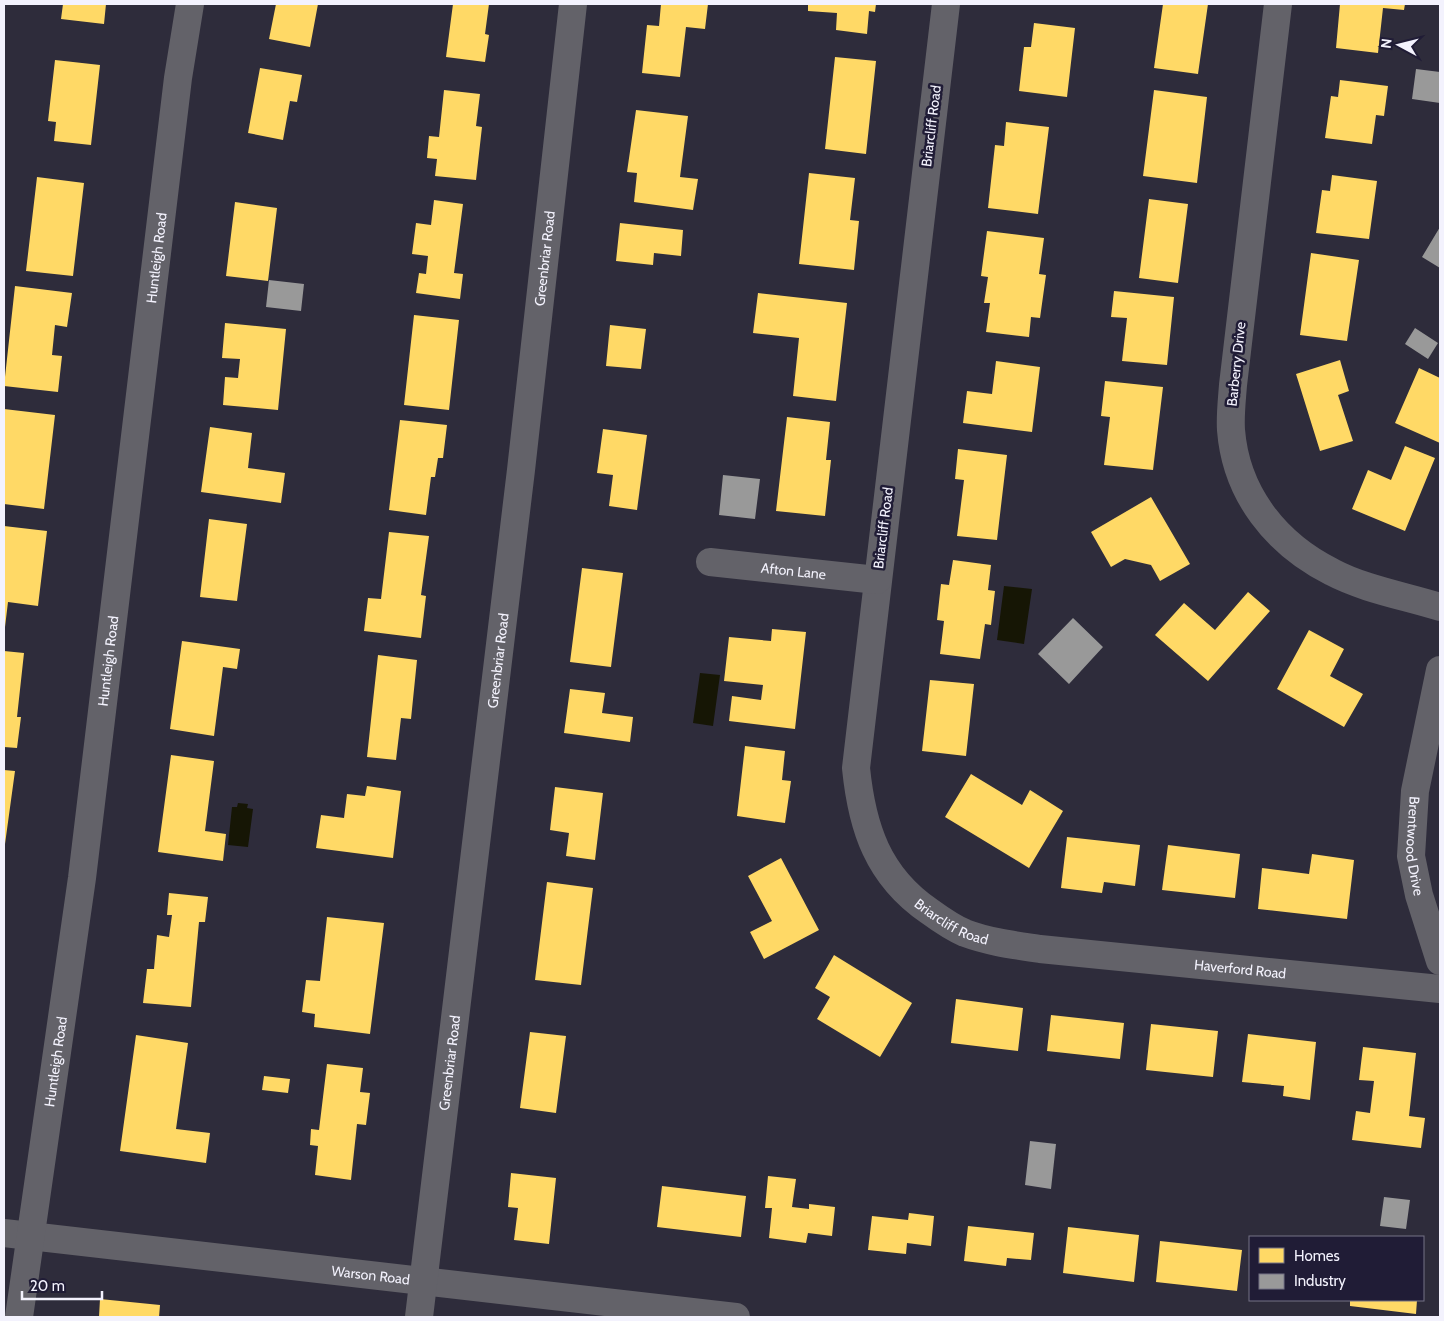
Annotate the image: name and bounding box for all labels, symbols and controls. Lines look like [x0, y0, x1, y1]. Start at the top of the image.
north arrow [1374, 20, 1424, 70]
text: N [1377, 37, 1396, 49]
street label: Briarcliff Road [917, 84, 945, 168]
street label: Greenbriar Road [530, 210, 559, 307]
street label: Huntleigh Road [142, 212, 171, 304]
street label: Barberry Drive [1223, 321, 1249, 407]
street label: Briarcliff Road [869, 486, 897, 570]
street label: Afton Lane [760, 559, 827, 583]
street label: Greenbriar Road [483, 612, 513, 709]
street label: Huntleigh Road [94, 615, 122, 707]
street label: Brentwood Drive [1402, 796, 1428, 897]
street label: Briarcliff Road [911, 894, 990, 949]
street label: Haverford Road [1193, 955, 1287, 983]
street label: Greenbriar Road [435, 1014, 464, 1111]
street label: Huntleigh Road [40, 1015, 71, 1108]
legend [1249, 1236, 1424, 1301]
text: Homes [1294, 1247, 1340, 1265]
street label: Warson Road [330, 1262, 411, 1288]
scale bar [22, 1268, 102, 1300]
text: Industry [1294, 1272, 1346, 1290]
text: 20 m [30, 1277, 65, 1295]

